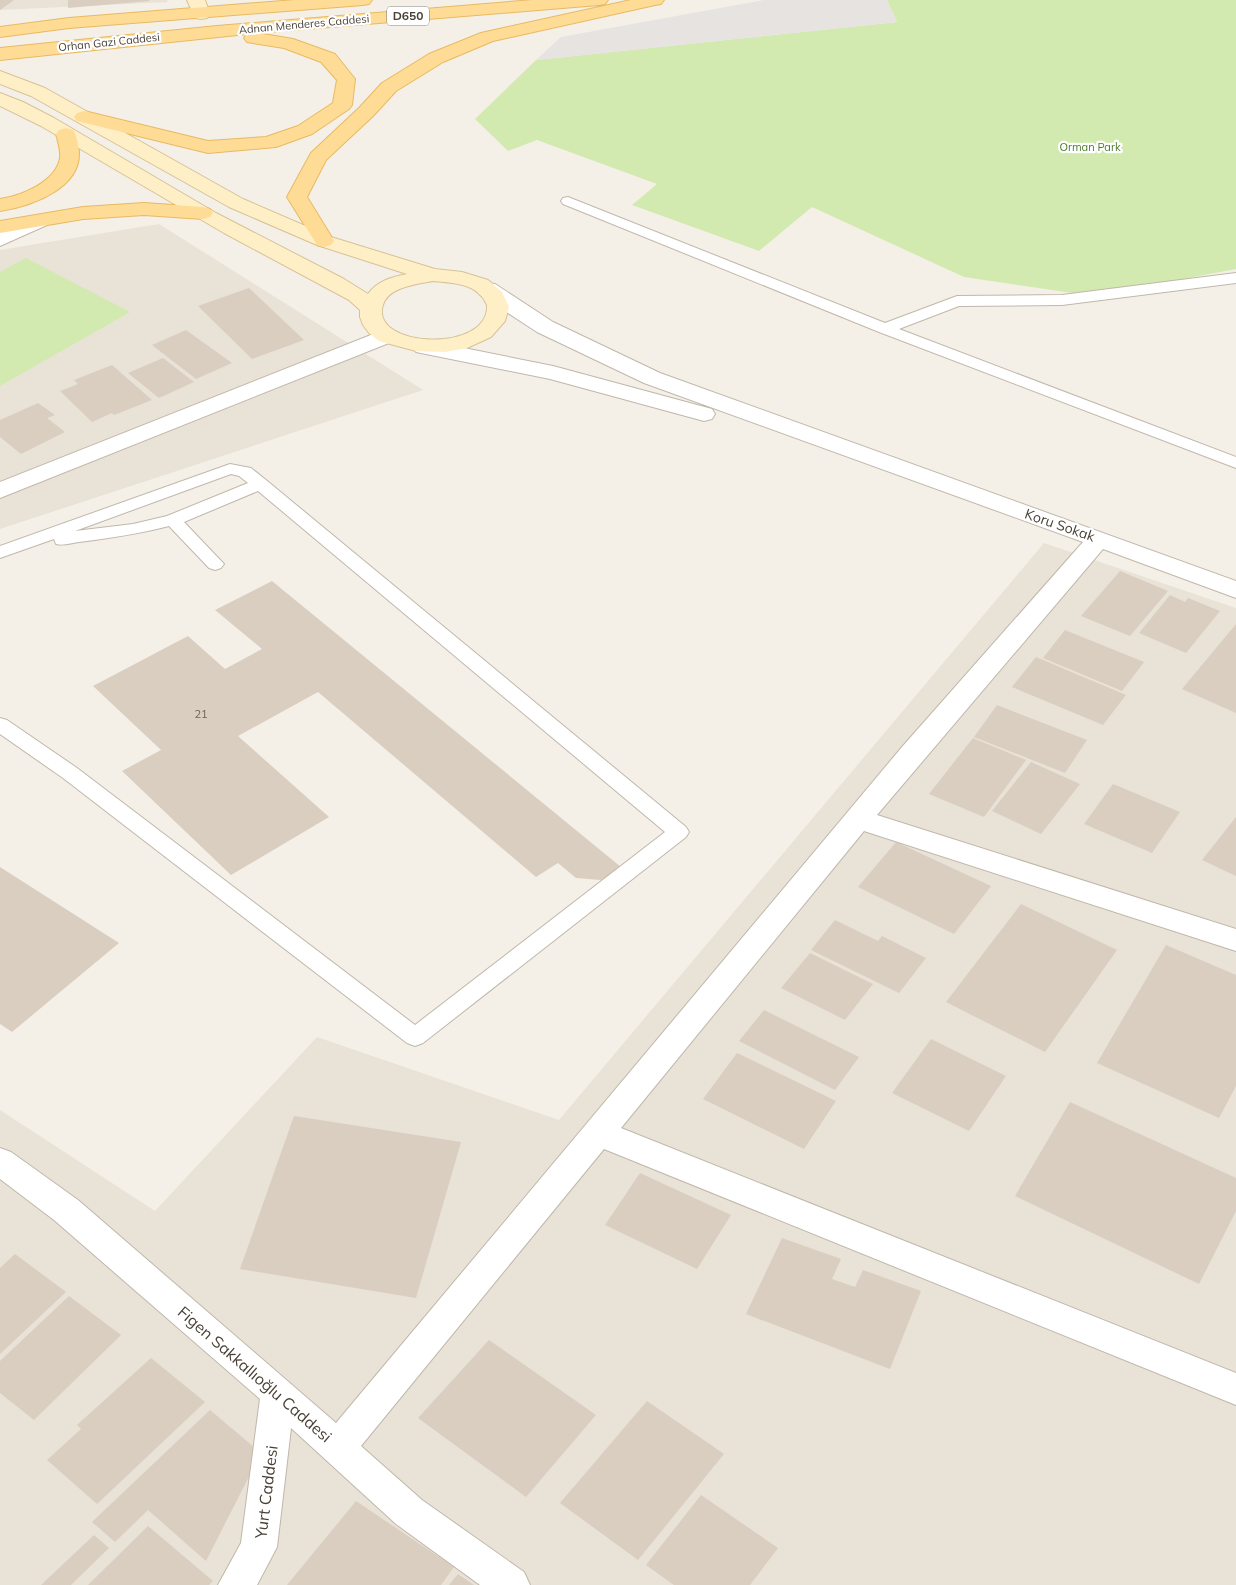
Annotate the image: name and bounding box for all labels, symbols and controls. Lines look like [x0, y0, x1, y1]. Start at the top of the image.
road number: D650 [387, 7, 429, 26]
street label: Adnan Menderes Caddesi [238, 11, 370, 37]
street label: Orhan Gazi Caddesi [58, 30, 160, 54]
park label: Orman Park [1059, 140, 1121, 154]
street label: Koru Sokak [1023, 505, 1098, 546]
house number: 21 [194, 707, 208, 721]
street label: Figen Sakkallıoğlu Caddesi [174, 1302, 336, 1446]
street label: Yurt Caddesi [250, 1444, 282, 1541]

